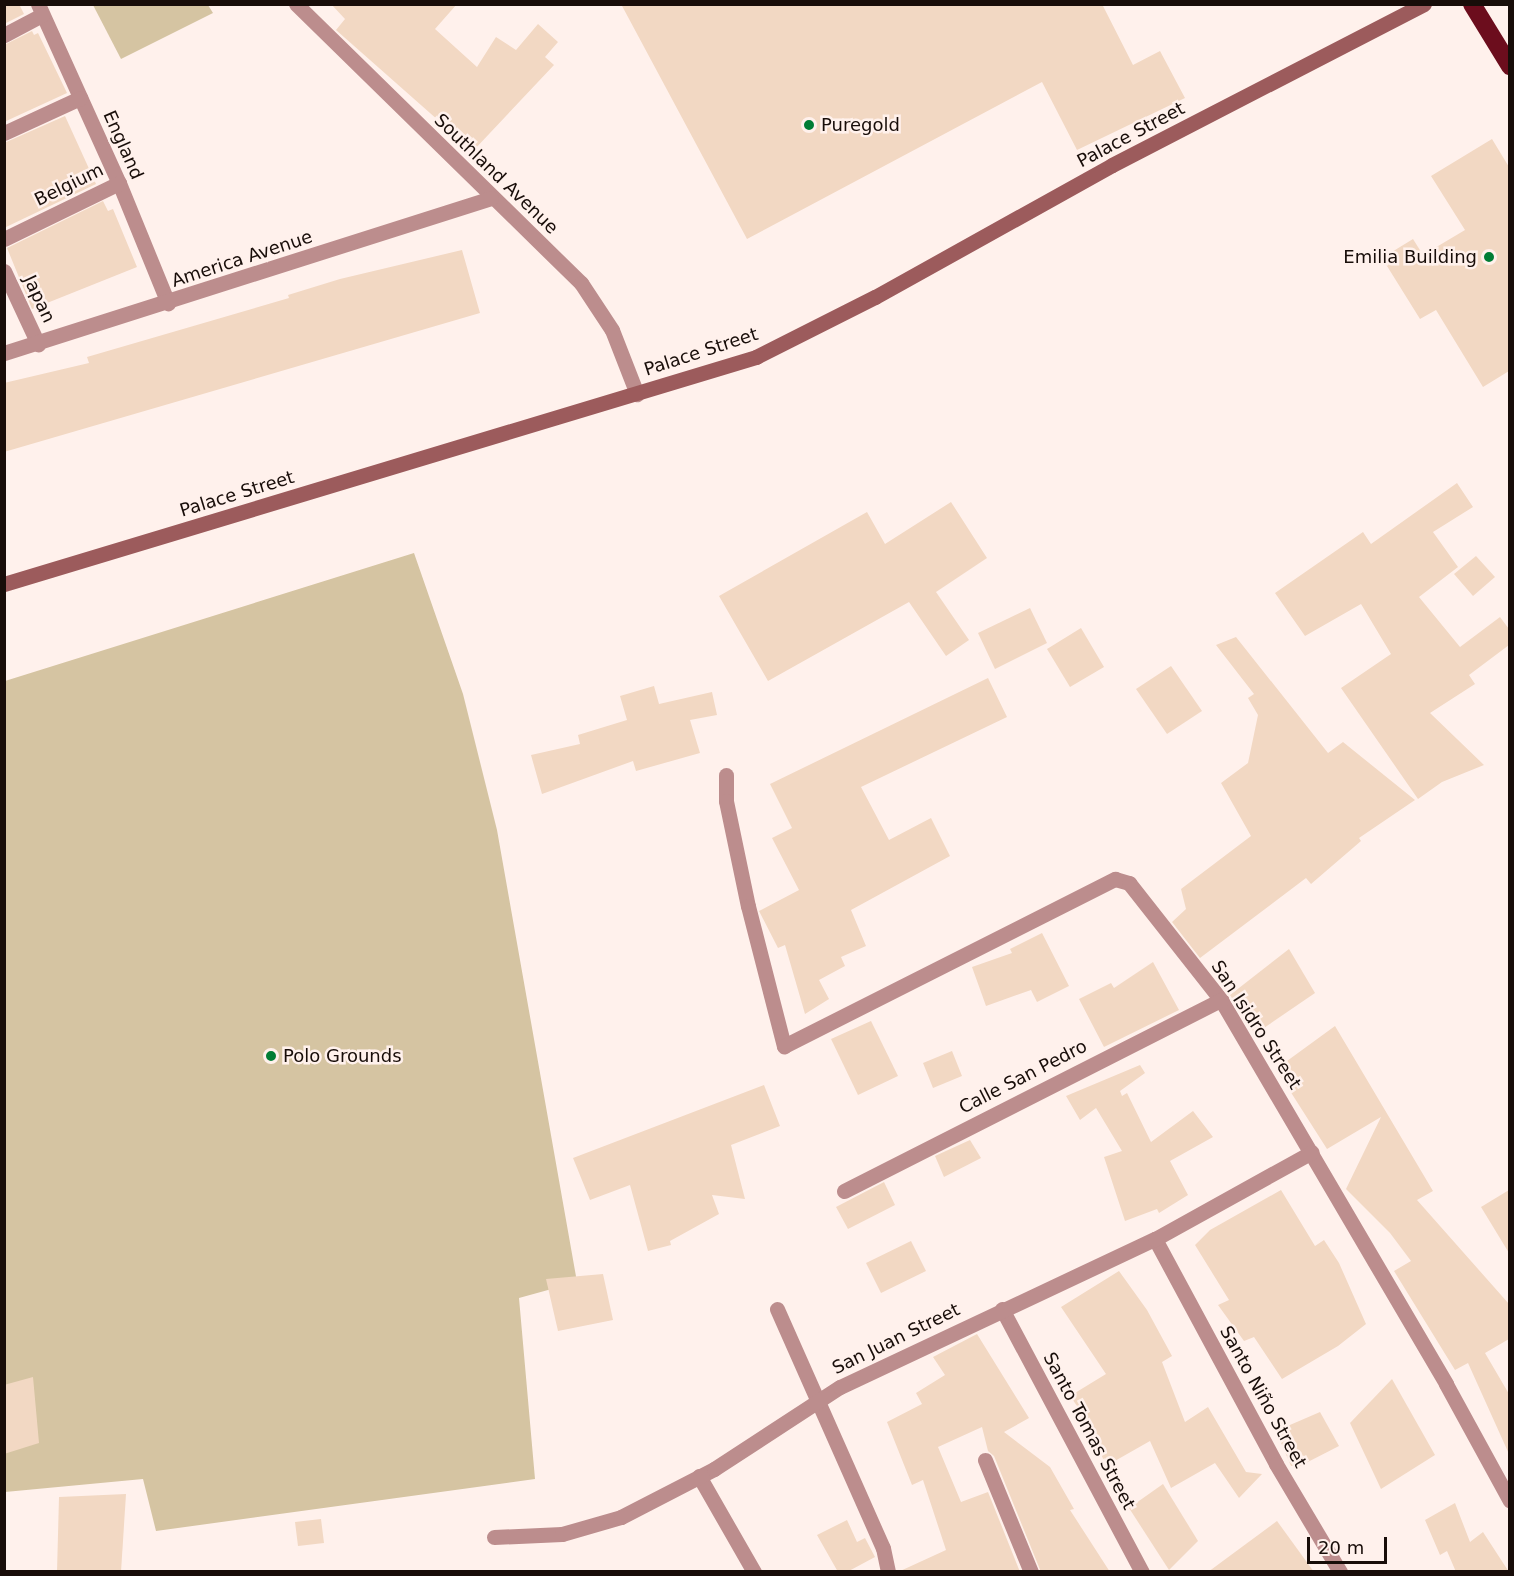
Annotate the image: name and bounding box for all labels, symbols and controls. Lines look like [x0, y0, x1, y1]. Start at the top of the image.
street label: Palace Street [1074, 98, 1188, 172]
street label: England [98, 107, 148, 183]
street label: Southland Avenue [430, 109, 562, 239]
place label: Puregold [821, 114, 900, 136]
marker: Puregold [802, 118, 816, 132]
street label: Belgium [31, 159, 107, 211]
street label: America Avenue [169, 226, 315, 292]
place label: Emilia Building [1343, 246, 1477, 268]
marker: Emilia Building [1482, 250, 1496, 264]
street label: Japan [19, 272, 59, 326]
street label: Palace Street [641, 323, 761, 381]
street label: Palace Street [177, 466, 297, 522]
street label: San Isidro Street [1206, 957, 1306, 1093]
street label: Calle San Pedro [955, 1035, 1091, 1119]
place label: Polo Grounds [283, 1045, 402, 1067]
marker: Polo Grounds [264, 1049, 278, 1063]
street label: San Juan Street [829, 1299, 963, 1379]
street label: Santo Niño Street [1215, 1322, 1311, 1472]
street label: Santo Tomas Street [1038, 1349, 1140, 1513]
scale bar [1310, 1525, 1390, 1563]
text: 20 m [1318, 1537, 1364, 1558]

